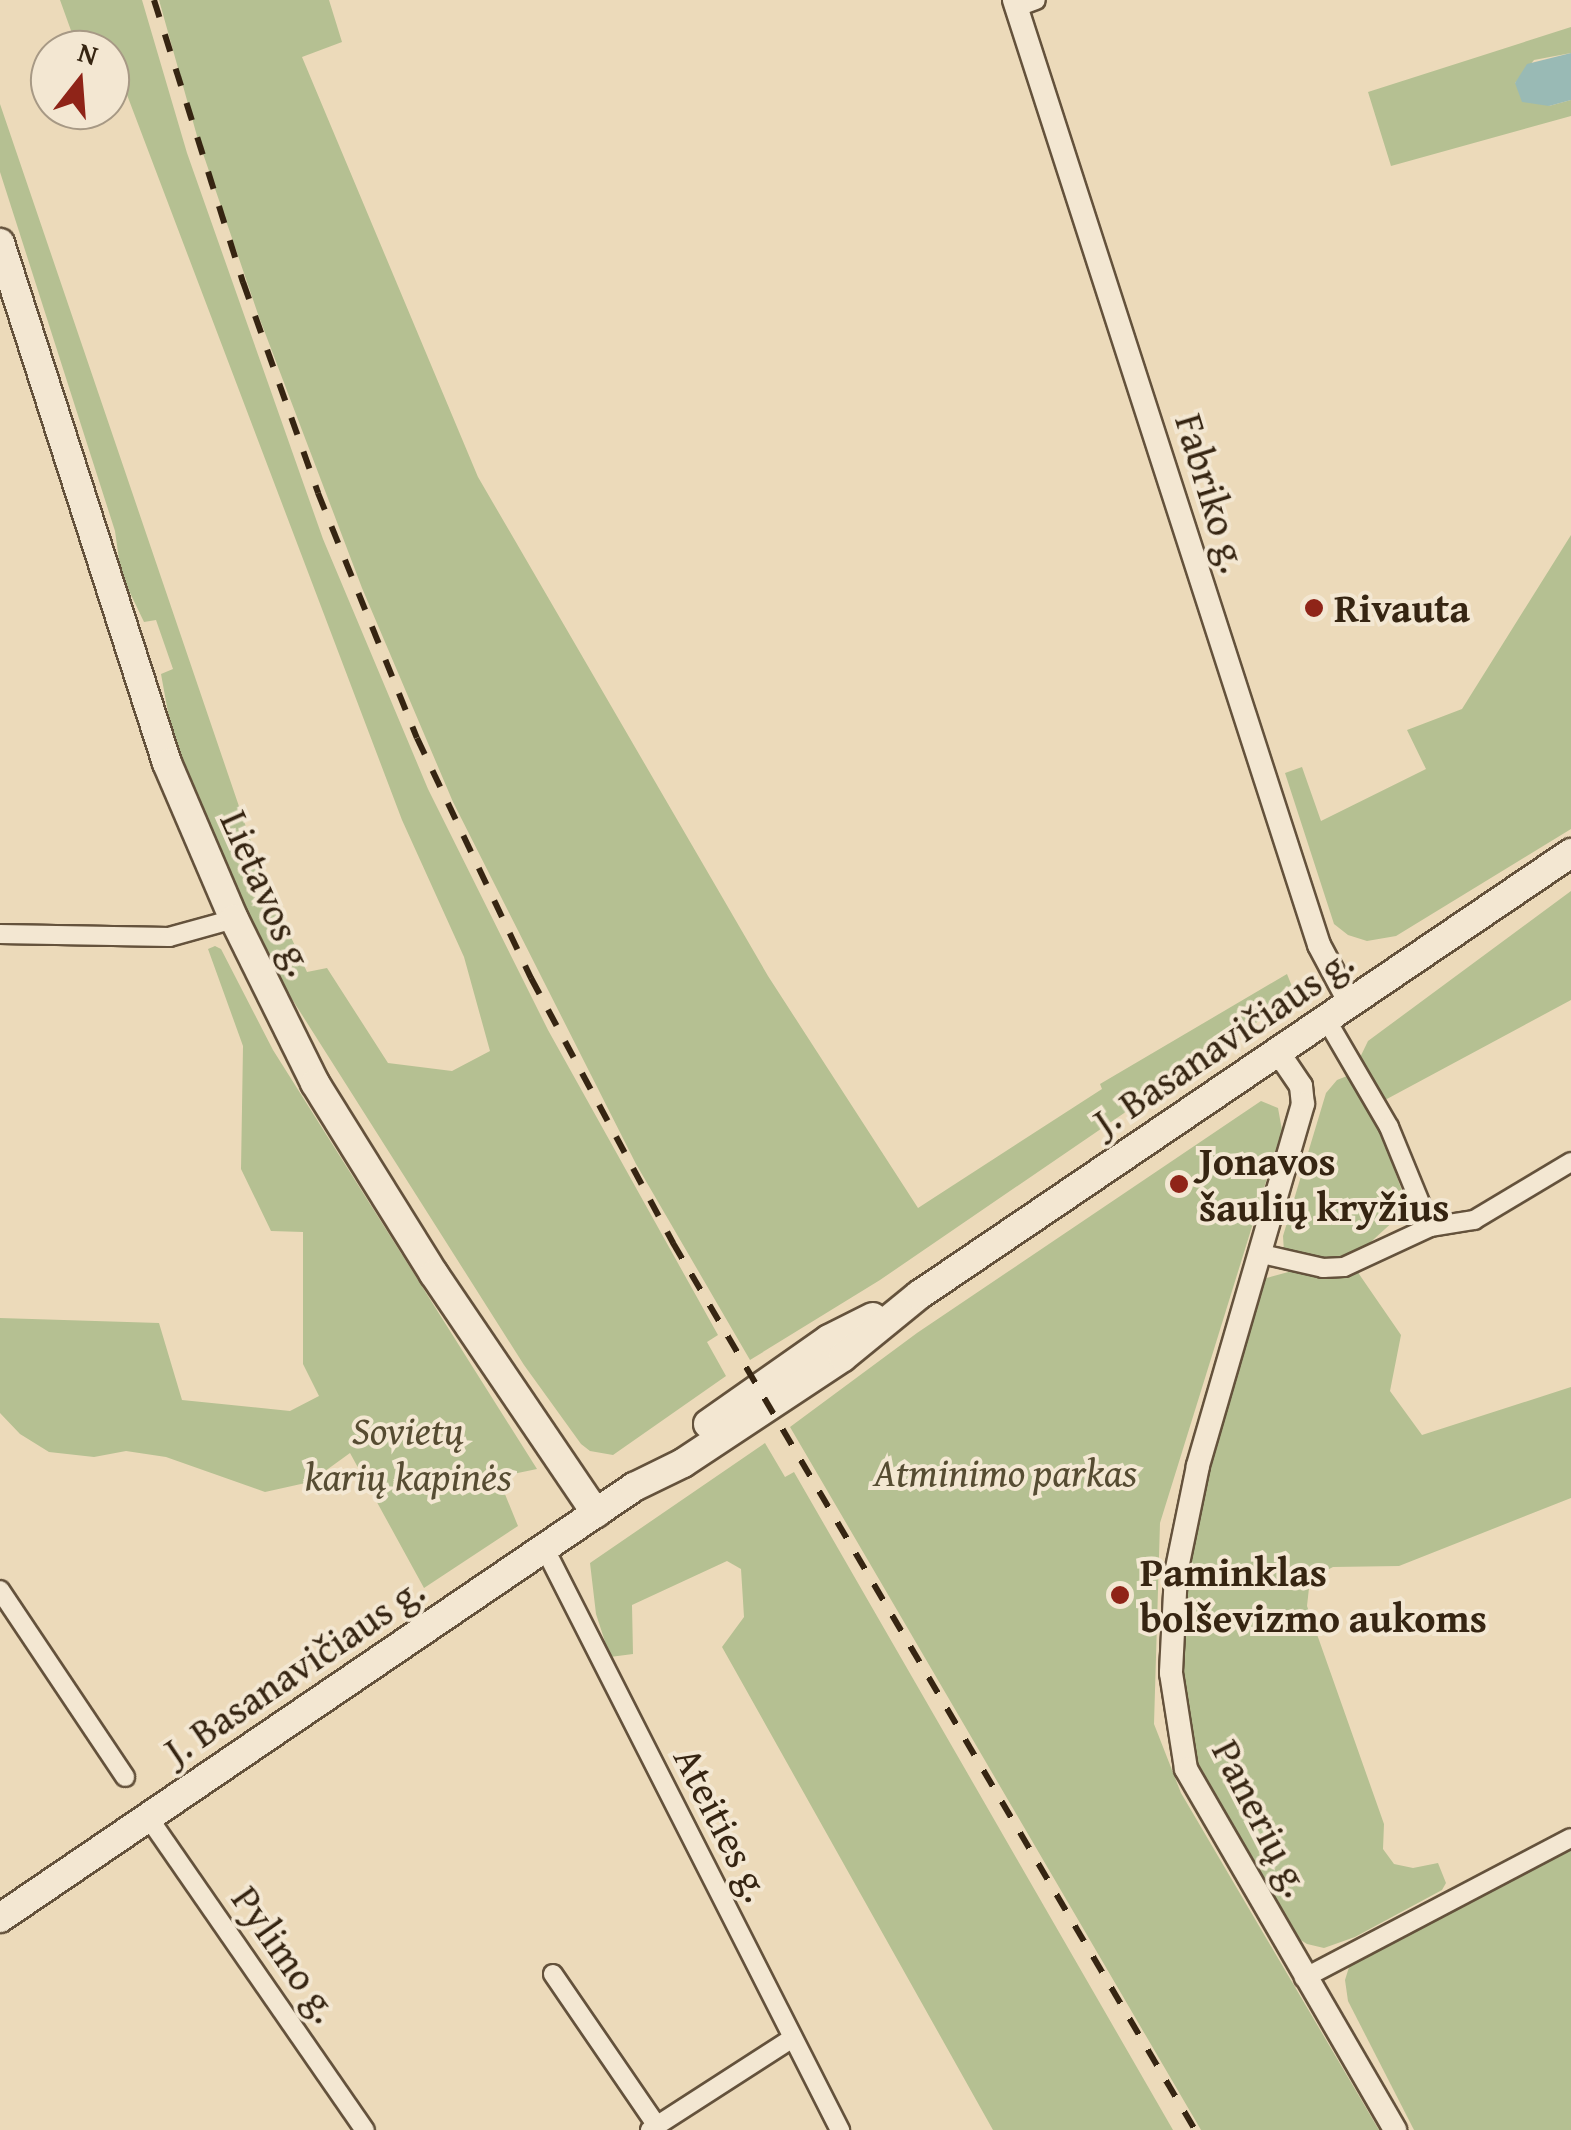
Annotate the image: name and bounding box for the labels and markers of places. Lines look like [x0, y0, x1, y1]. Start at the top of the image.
place label: Rivauta [1334, 584, 1470, 632]
marker: Rivauta [1303, 597, 1325, 619]
place label: Jonavos šaulių kryžius [1199, 1137, 1449, 1231]
marker: Jonavos šaulių kryžius [1168, 1173, 1190, 1195]
place label: Paminklas bolševizmo aukoms [1140, 1548, 1487, 1642]
marker: Paminklas bolševizmo aukoms [1109, 1584, 1131, 1606]

